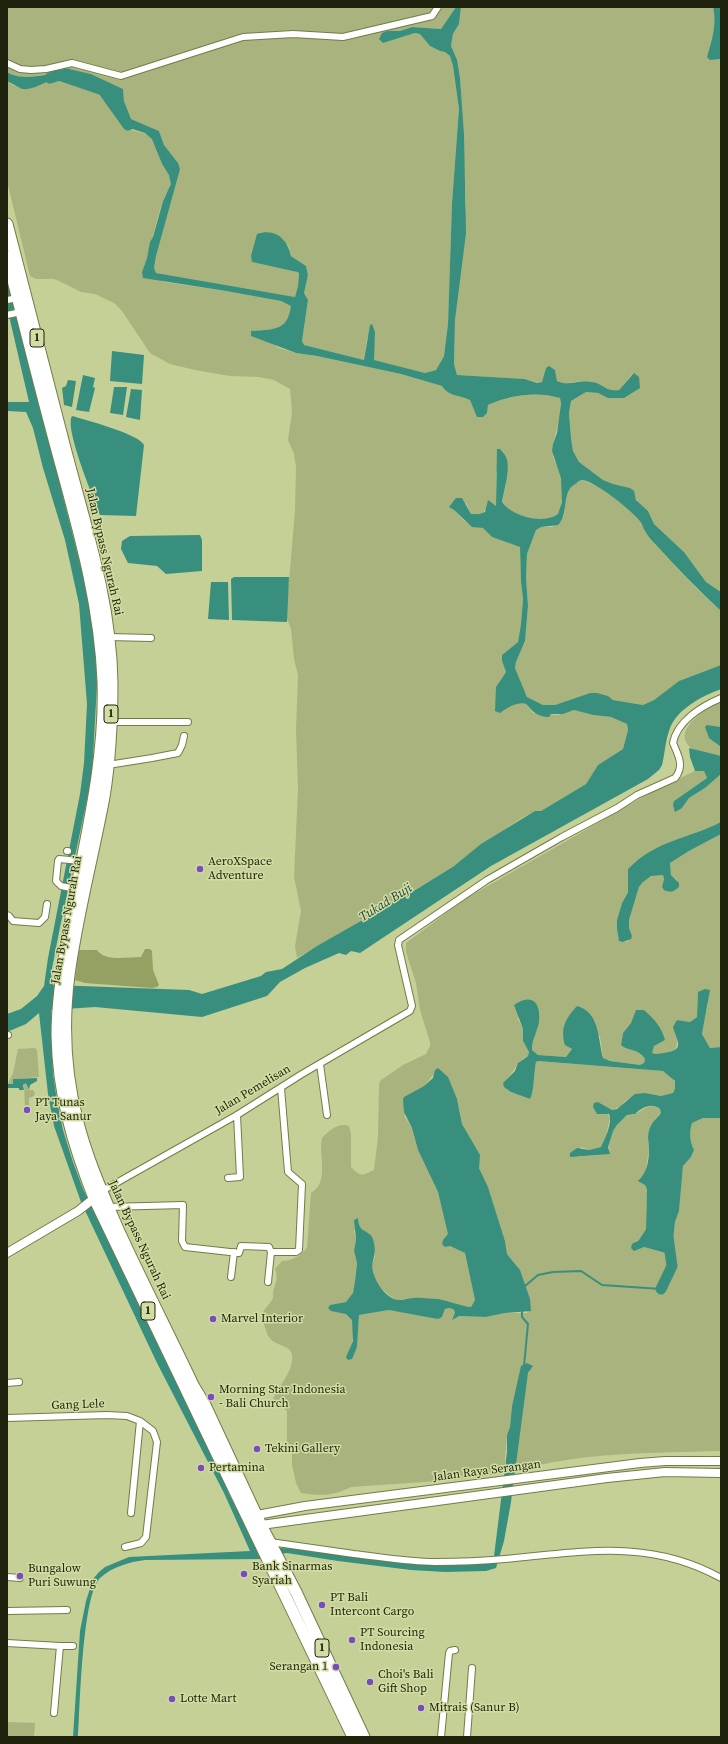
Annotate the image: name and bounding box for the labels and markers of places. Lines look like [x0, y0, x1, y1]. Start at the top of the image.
place label: AeroXSpace Adventure [208, 855, 272, 883]
marker: AeroXSpace Adventure [195, 864, 205, 874]
place label: PT Tunas Jaya Sanur [35, 1096, 91, 1124]
marker: PT Tunas Jaya Sanur [22, 1105, 32, 1115]
place label: Marvel Interior [221, 1312, 303, 1326]
marker: Marvel Interior [208, 1314, 218, 1324]
place label: Morning Star Indonesia - Bali Church [219, 1383, 346, 1411]
marker: Morning Star Indonesia - Bali Church [206, 1392, 216, 1402]
place label: Tekini Gallery [265, 1442, 340, 1456]
marker: Tekini Gallery [252, 1444, 262, 1454]
place label: Pertamina [209, 1461, 265, 1475]
marker: Pertamina [196, 1463, 206, 1473]
place label: Bank Sinarmas Syariah [252, 1560, 332, 1588]
place label: Bungalow Puri Suwung [28, 1562, 96, 1590]
marker: Bank Sinarmas Syariah [239, 1569, 249, 1579]
marker: Bungalow Puri Suwung [15, 1571, 25, 1581]
place label: PT Bali Intercont Cargo [330, 1591, 414, 1619]
marker: PT Bali Intercont Cargo [317, 1600, 327, 1610]
place label: PT Sourcing Indonesia [360, 1626, 425, 1654]
marker: PT Sourcing Indonesia [347, 1635, 357, 1645]
place label: Serangan 1 [269, 1660, 328, 1674]
marker: Serangan 1 [331, 1662, 341, 1672]
place label: Choi's Bali Gift Shop [378, 1668, 434, 1696]
marker: Choi's Bali Gift Shop [365, 1677, 375, 1687]
place label: Lotte Mart [180, 1692, 236, 1706]
marker: Lotte Mart [167, 1694, 177, 1704]
place label: Mitrais (Sanur B) [429, 1701, 520, 1715]
marker: Mitrais (Sanur B) [416, 1703, 426, 1713]

